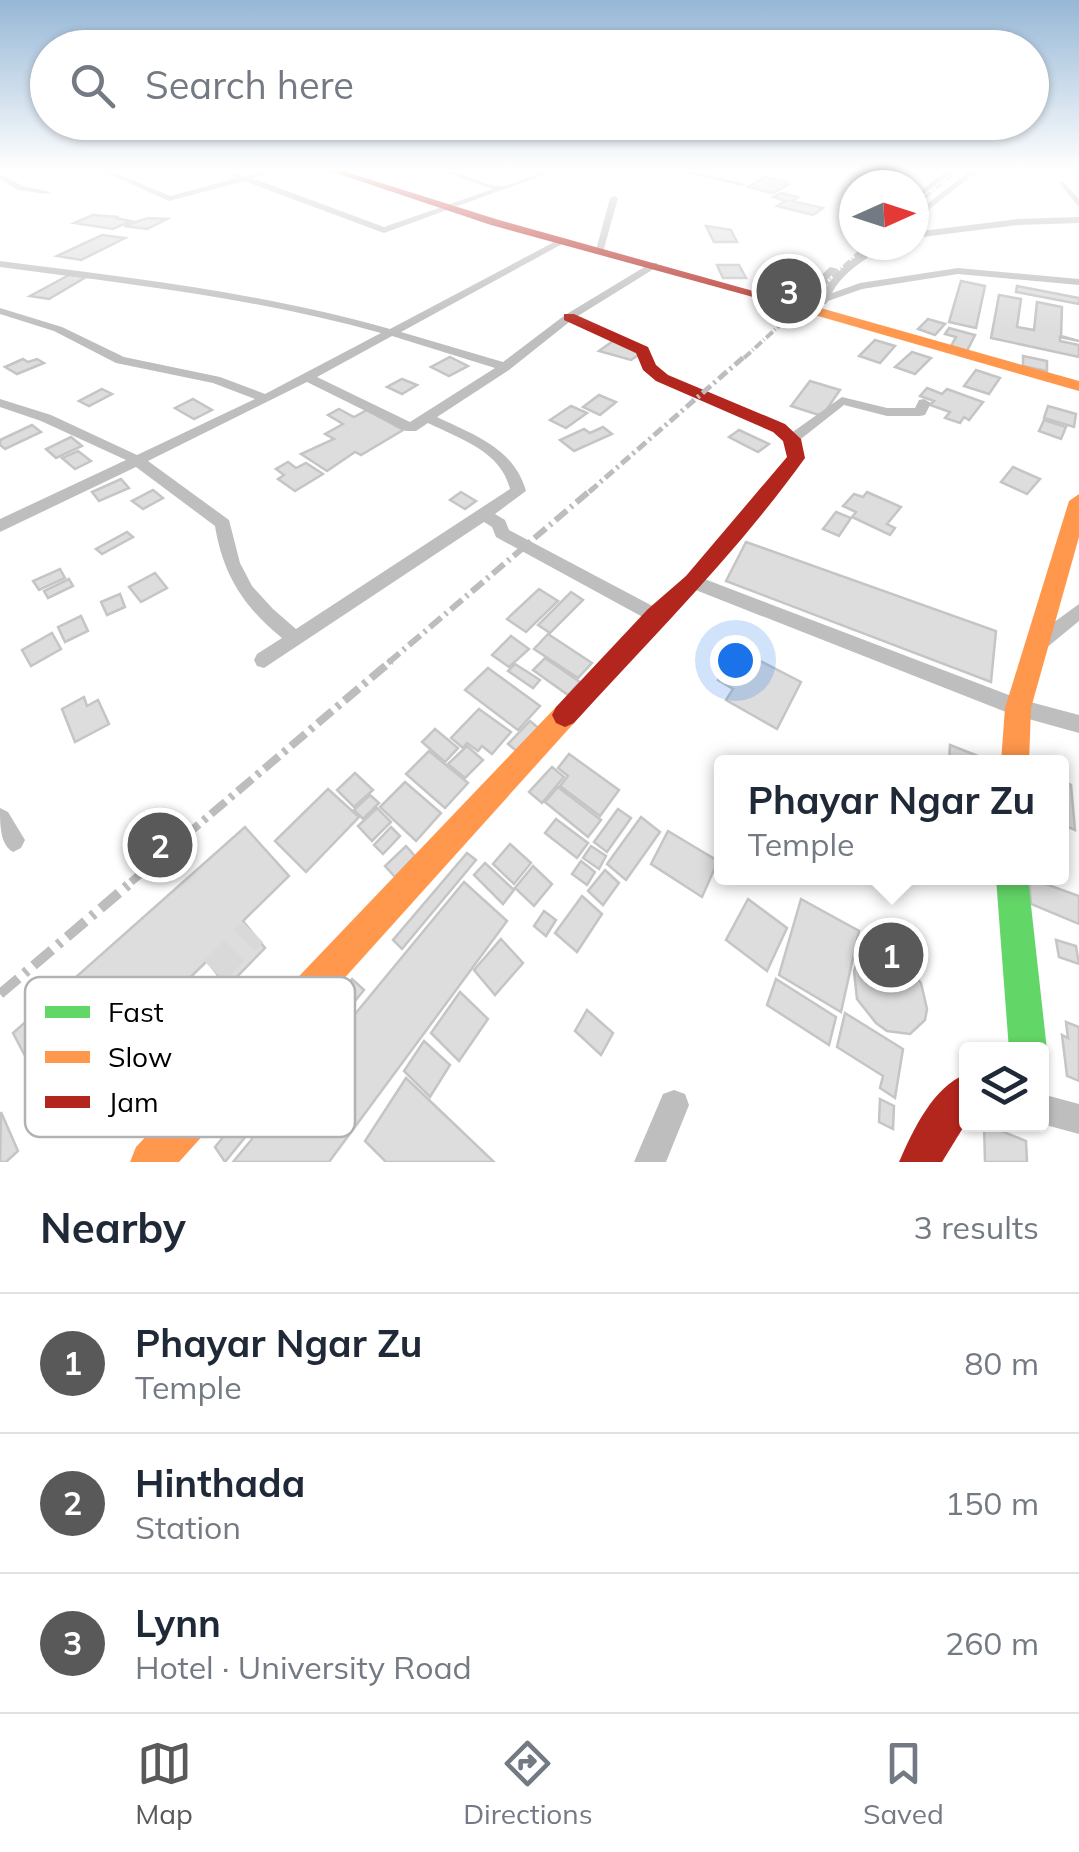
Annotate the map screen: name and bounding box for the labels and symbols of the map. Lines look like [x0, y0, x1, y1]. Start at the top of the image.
north arrow [839, 170, 929, 260]
pin: 3 [756, 254, 822, 328]
your location [710, 635, 761, 686]
pin: 2 [128, 808, 192, 882]
pin: 1 [858, 918, 924, 992]
legend [25, 977, 355, 1137]
text: Fast [108, 994, 164, 1029]
text: Slow [108, 1039, 172, 1074]
text: Jam [108, 1084, 159, 1119]

